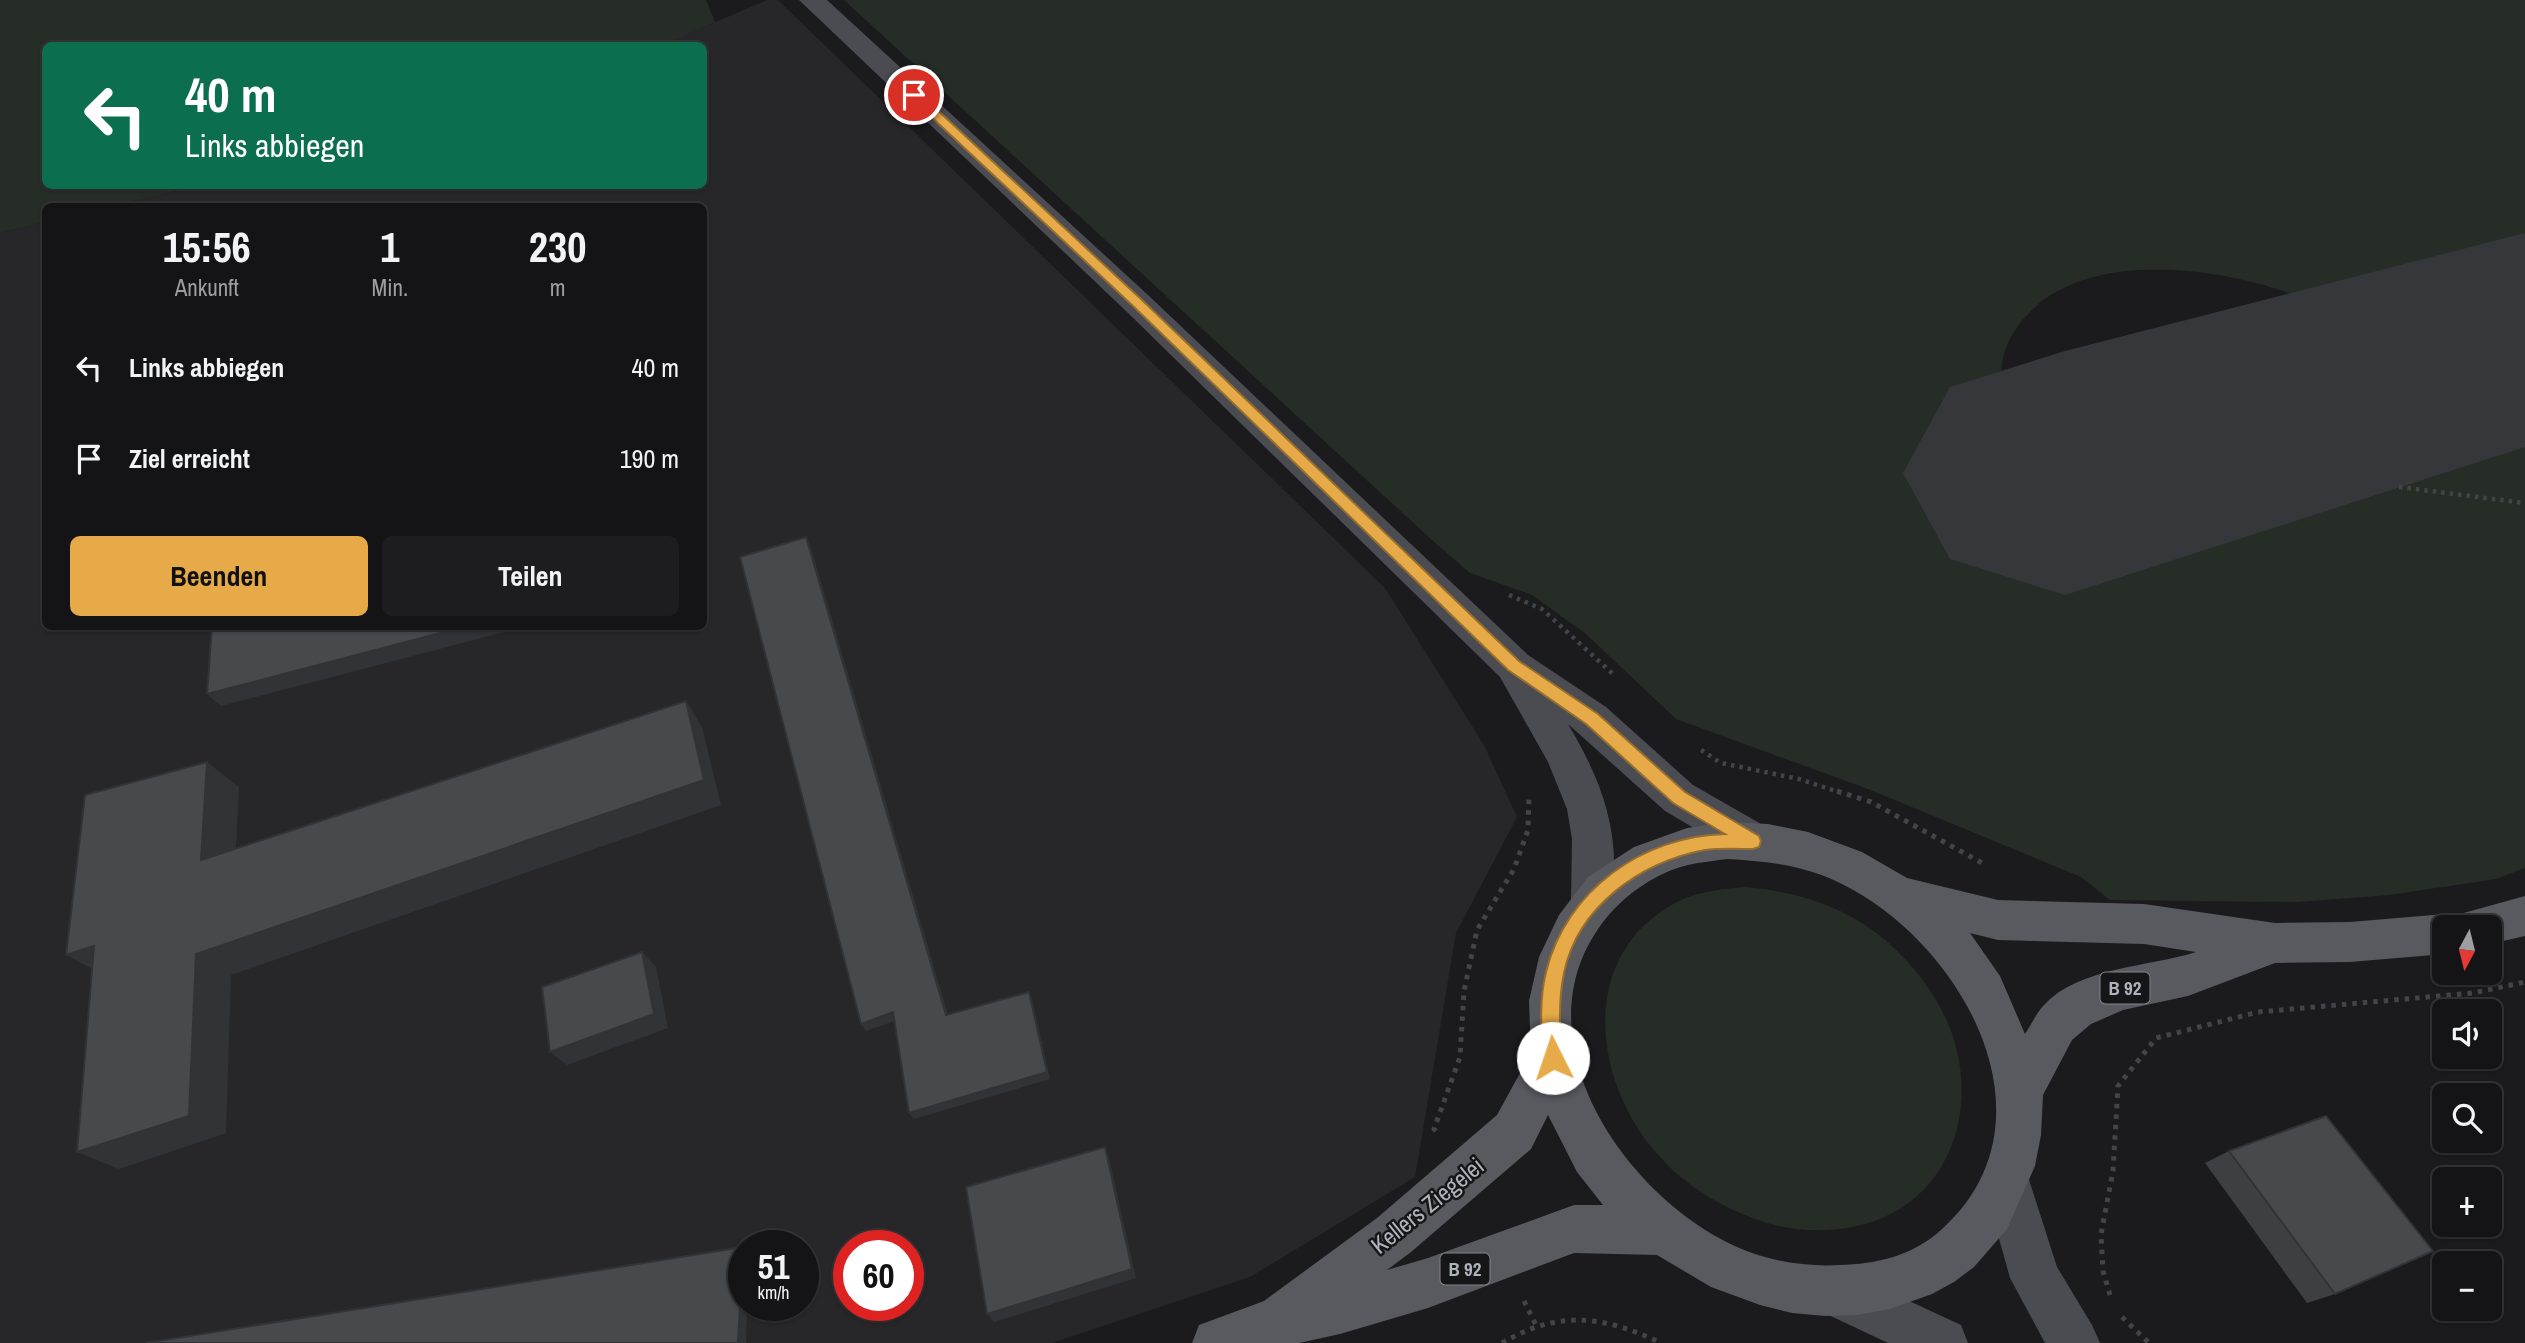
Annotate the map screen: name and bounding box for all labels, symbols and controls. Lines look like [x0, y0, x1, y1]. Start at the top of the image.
text: 40 m [185, 61, 277, 127]
pin [884, 65, 944, 125]
icon: left [70, 70, 161, 161]
icon: arrive [895, 76, 933, 114]
text: Links abbiegen [185, 124, 364, 167]
text: 15:56 [163, 219, 251, 275]
text: 1 [380, 219, 399, 275]
text: 230 [529, 219, 586, 275]
text: Ankunft [175, 272, 239, 303]
text: Min. [371, 272, 408, 303]
text: m [550, 272, 565, 303]
icon: left [70, 349, 108, 387]
text: Links abbiegen [129, 350, 284, 385]
text: 40 m [632, 350, 679, 385]
icon: arrive [70, 440, 108, 478]
text: Ziel erreicht [129, 441, 250, 476]
text: 190 m [620, 441, 679, 476]
button: Beenden [70, 536, 368, 616]
button: Teilen [382, 536, 679, 616]
north arrow [2432, 915, 2502, 985]
map controls [2432, 915, 2502, 1321]
road number: B 92 [2100, 972, 2150, 1004]
button: sound [2432, 999, 2502, 1069]
position arrow [1516, 1021, 1590, 1095]
button: search [2432, 1083, 2502, 1153]
street label: Kellers Ziegelei [1364, 1150, 1490, 1260]
button: + [2432, 1167, 2502, 1237]
speed limit sign: 60 [833, 1230, 924, 1321]
text: 51 [758, 1243, 789, 1290]
button: − [2432, 1251, 2502, 1321]
road number: B 92 [1440, 1254, 1490, 1284]
text: km/h [758, 1280, 790, 1305]

